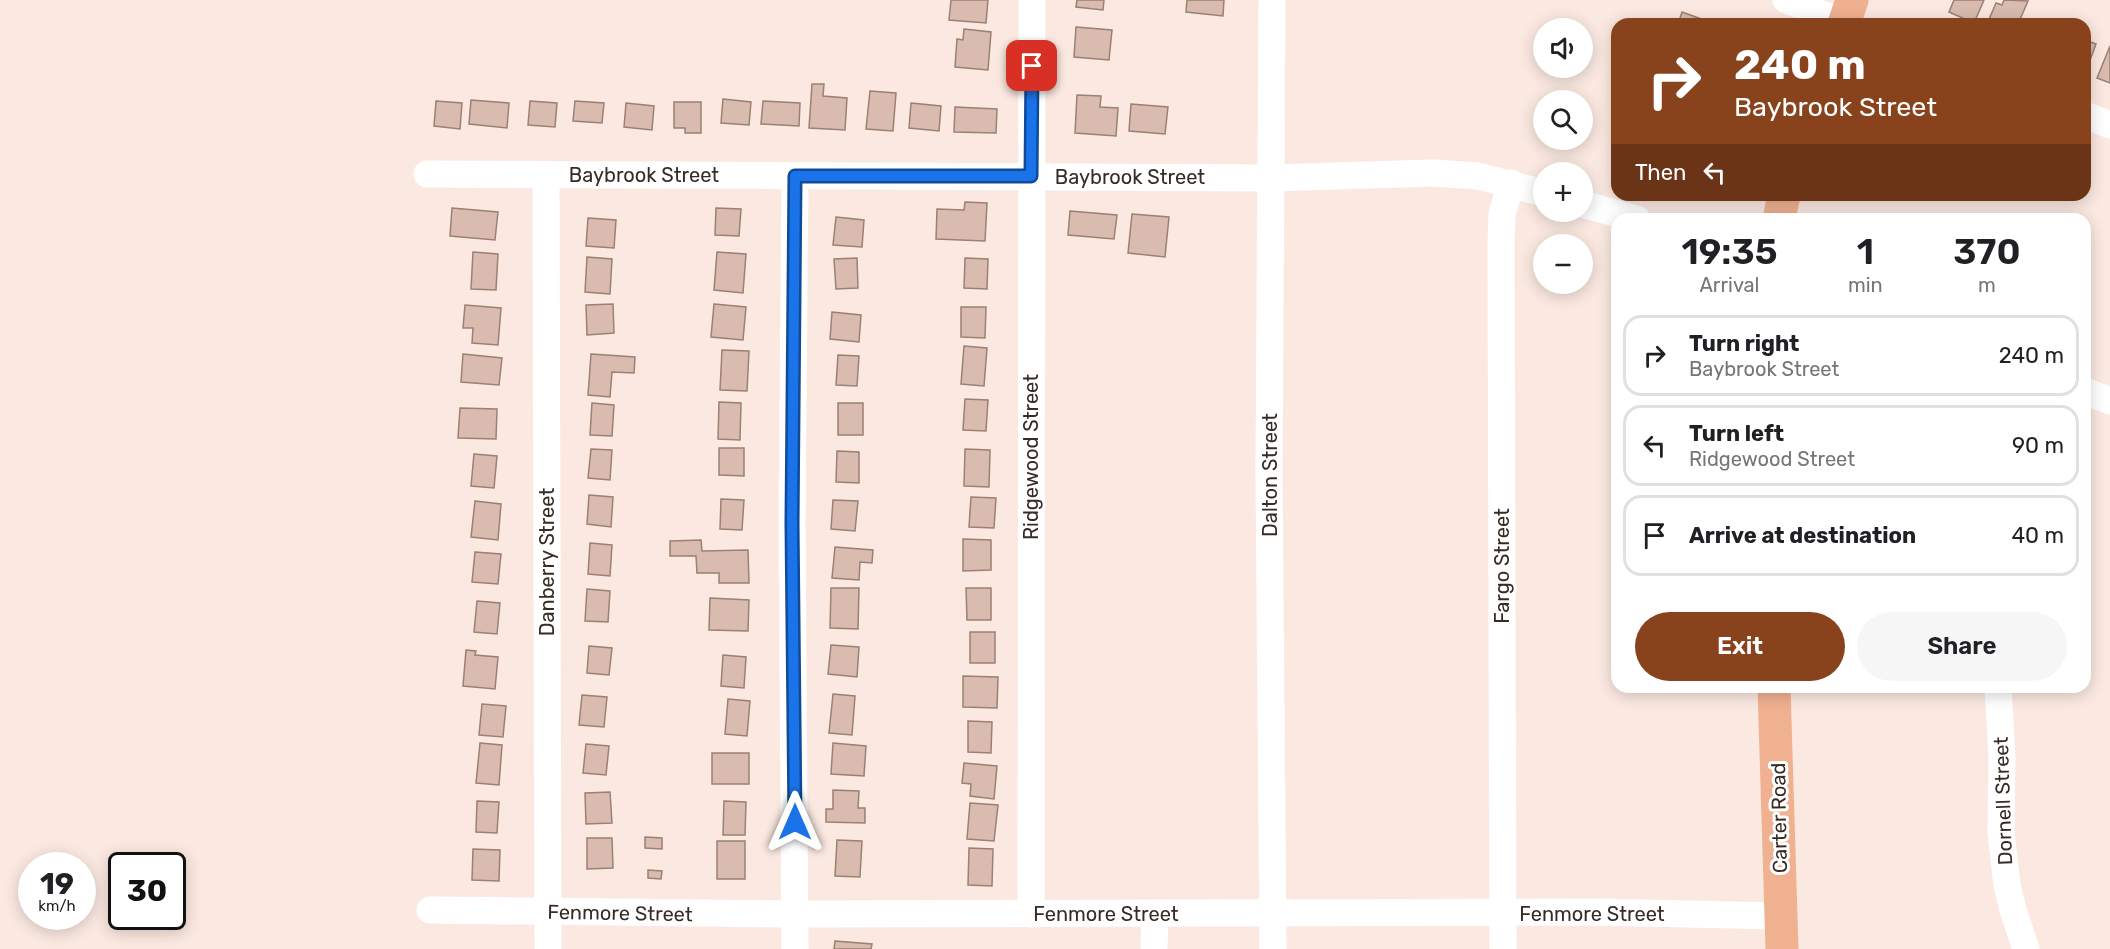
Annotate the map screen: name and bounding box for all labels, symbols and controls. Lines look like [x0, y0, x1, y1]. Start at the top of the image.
map controls [1533, 18, 1593, 294]
button: sound [1533, 18, 1593, 78]
pin [1006, 40, 1057, 91]
text: 240 m [1734, 40, 1866, 90]
icon: right [1635, 42, 1713, 120]
icon: arrive [1015, 49, 1048, 82]
button: search [1533, 90, 1593, 150]
text: Baybrook Street [1734, 91, 1937, 123]
icon: left [1698, 156, 1731, 189]
text: Then [1635, 159, 1686, 186]
button: + [1533, 162, 1593, 222]
street label: Baybrook Street [569, 163, 719, 187]
street label: Baybrook Street [1055, 165, 1205, 189]
text: 19:35 [1681, 230, 1777, 273]
text: 1 [1857, 230, 1874, 273]
text: 370 [1953, 230, 2021, 273]
button: − [1533, 234, 1593, 294]
text: Arrival [1699, 273, 1759, 297]
text: min [1848, 273, 1883, 297]
text: m [1978, 273, 1996, 297]
text: Turn right [1689, 330, 1799, 357]
icon: right [1638, 339, 1671, 372]
text: 240 m [1999, 342, 2064, 369]
text: Baybrook Street [1689, 357, 1839, 381]
street label: Ridgewood Street [1019, 374, 1043, 540]
street label: Dalton Street [1258, 413, 1282, 537]
text: Turn left [1689, 420, 1784, 447]
icon: left [1638, 429, 1671, 462]
text: 90 m [2012, 432, 2064, 459]
text: Ridgewood Street [1689, 447, 1855, 471]
street label: Danberry Street [535, 488, 559, 636]
street label: Fargo Street [1490, 508, 1514, 624]
icon: arrive [1638, 519, 1671, 552]
text: Arrive at destination [1689, 522, 1916, 549]
text: 40 m [2011, 522, 2064, 549]
button: Exit [1635, 612, 1845, 681]
button: Share [1857, 612, 2067, 681]
street label: Dornell Street [1989, 736, 2017, 866]
street label: Carter Road [1766, 763, 1792, 873]
position arrow [763, 790, 827, 854]
speed limit sign: 30 [108, 852, 186, 930]
text: 19 [40, 866, 74, 902]
text: km/h [38, 897, 76, 915]
street label: Fenmore Street [547, 900, 693, 926]
street label: Fenmore Street [1033, 902, 1179, 926]
street label: Fenmore Street [1519, 902, 1665, 926]

